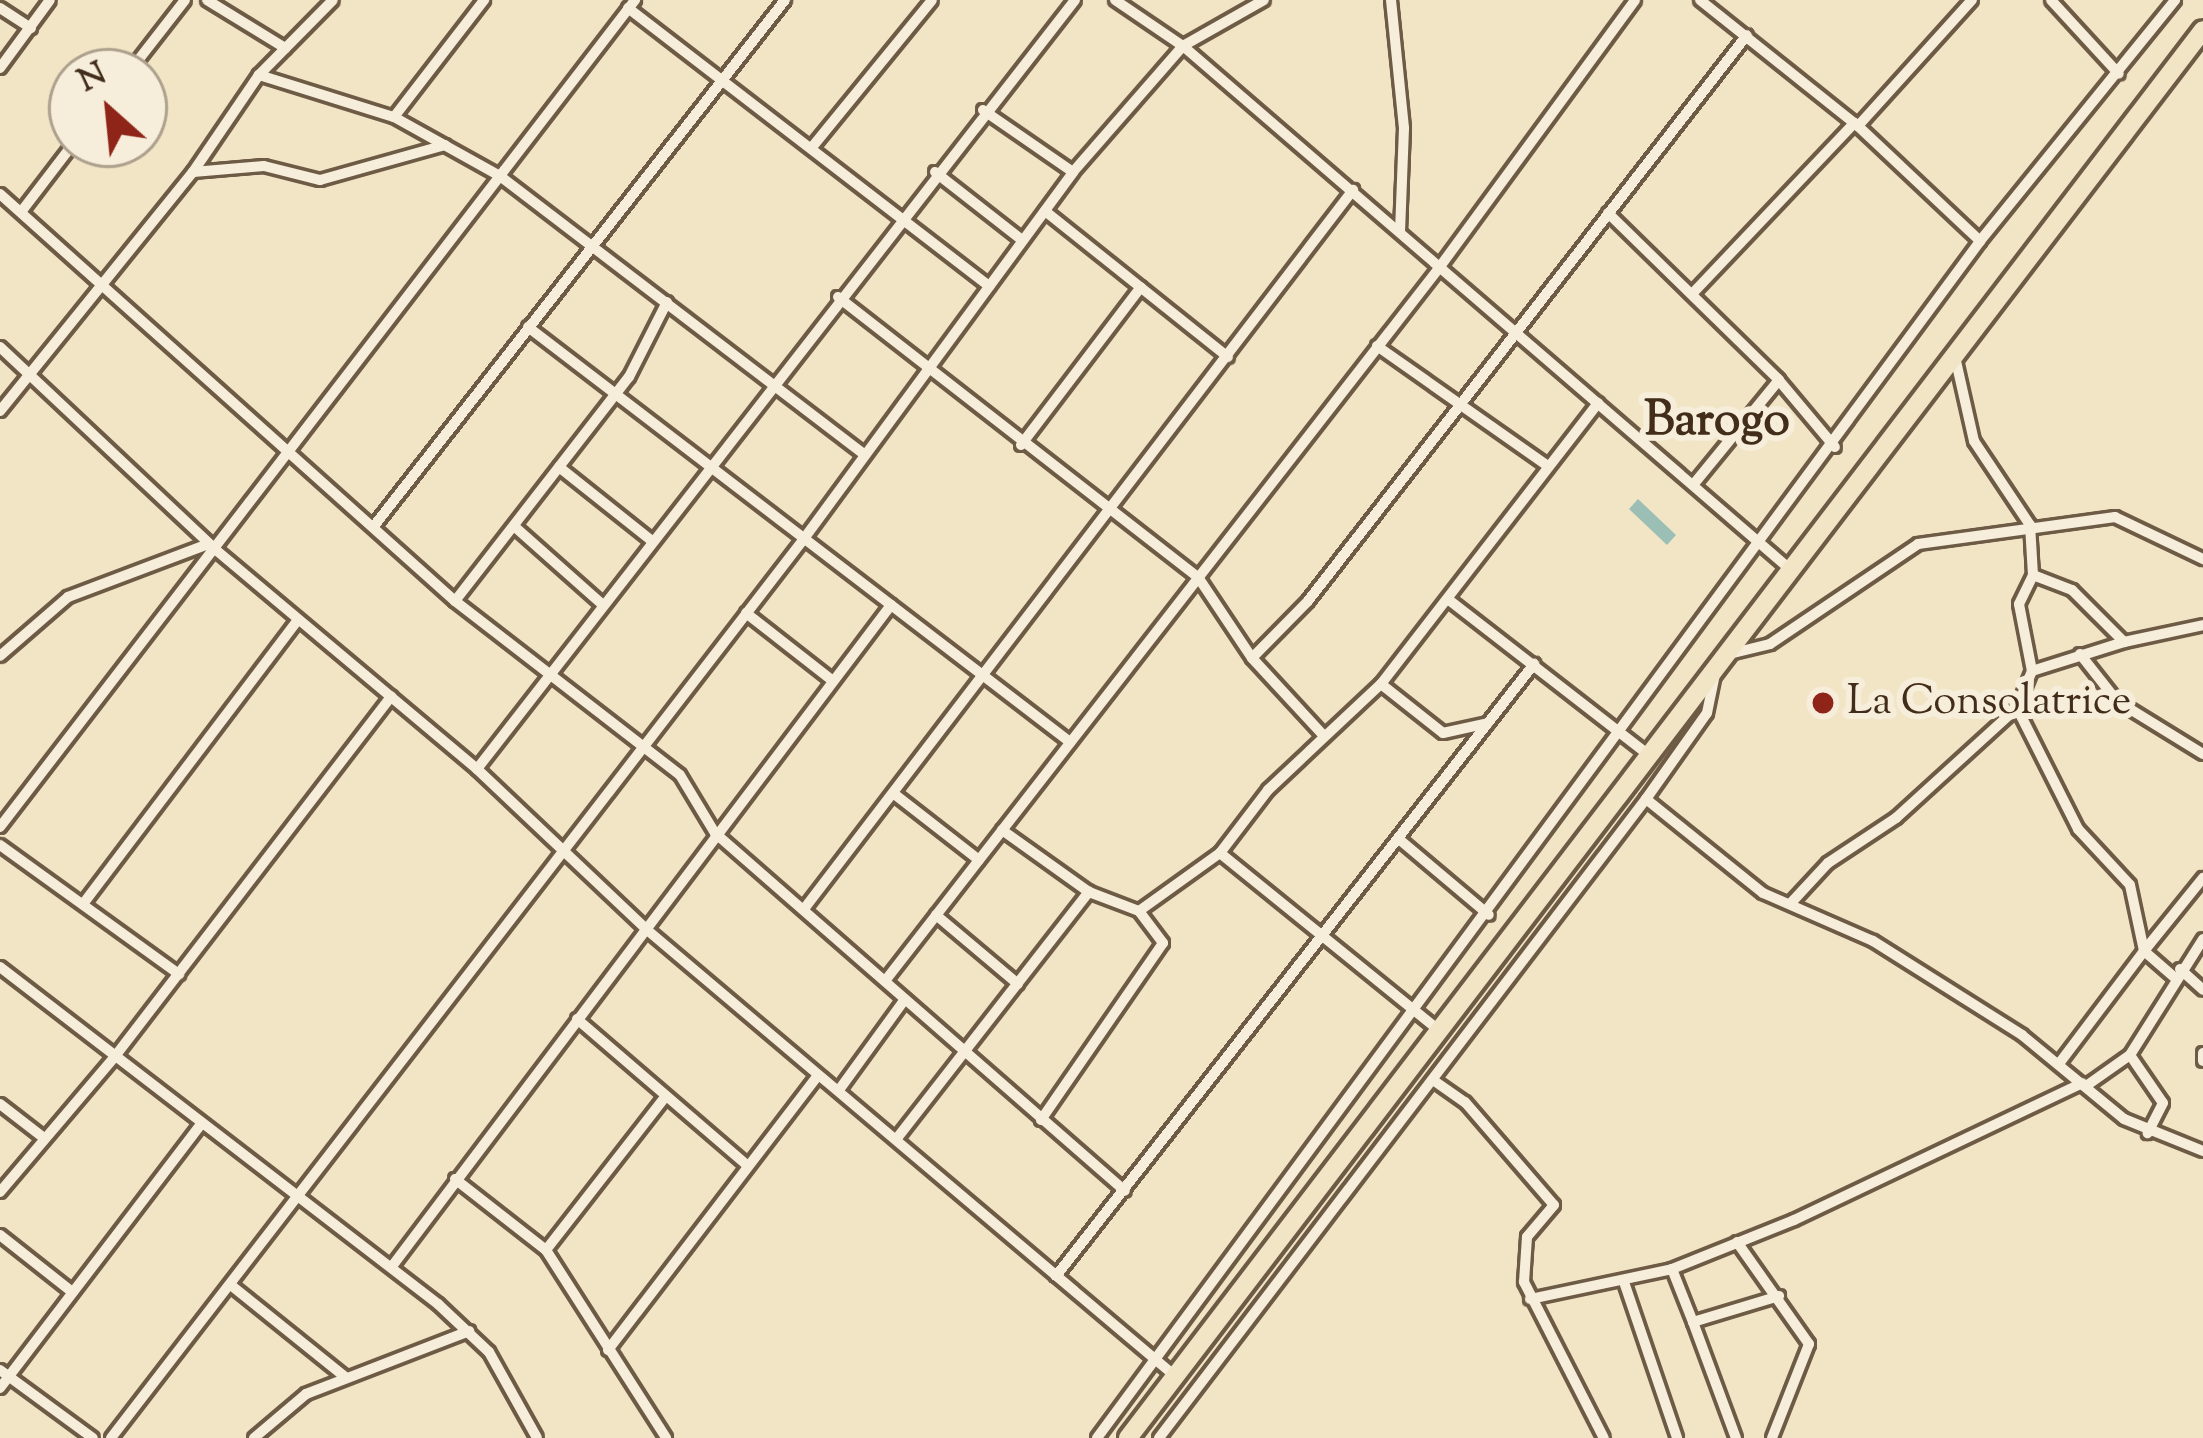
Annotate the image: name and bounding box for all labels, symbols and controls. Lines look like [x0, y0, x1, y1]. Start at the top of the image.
north arrow [48, 48, 168, 168]
text: N [70, 51, 116, 106]
district label: Barogo [1644, 394, 1790, 452]
place label: La Consolatrice [1847, 678, 2131, 728]
marker: La Consolatrice [1810, 690, 1836, 716]

